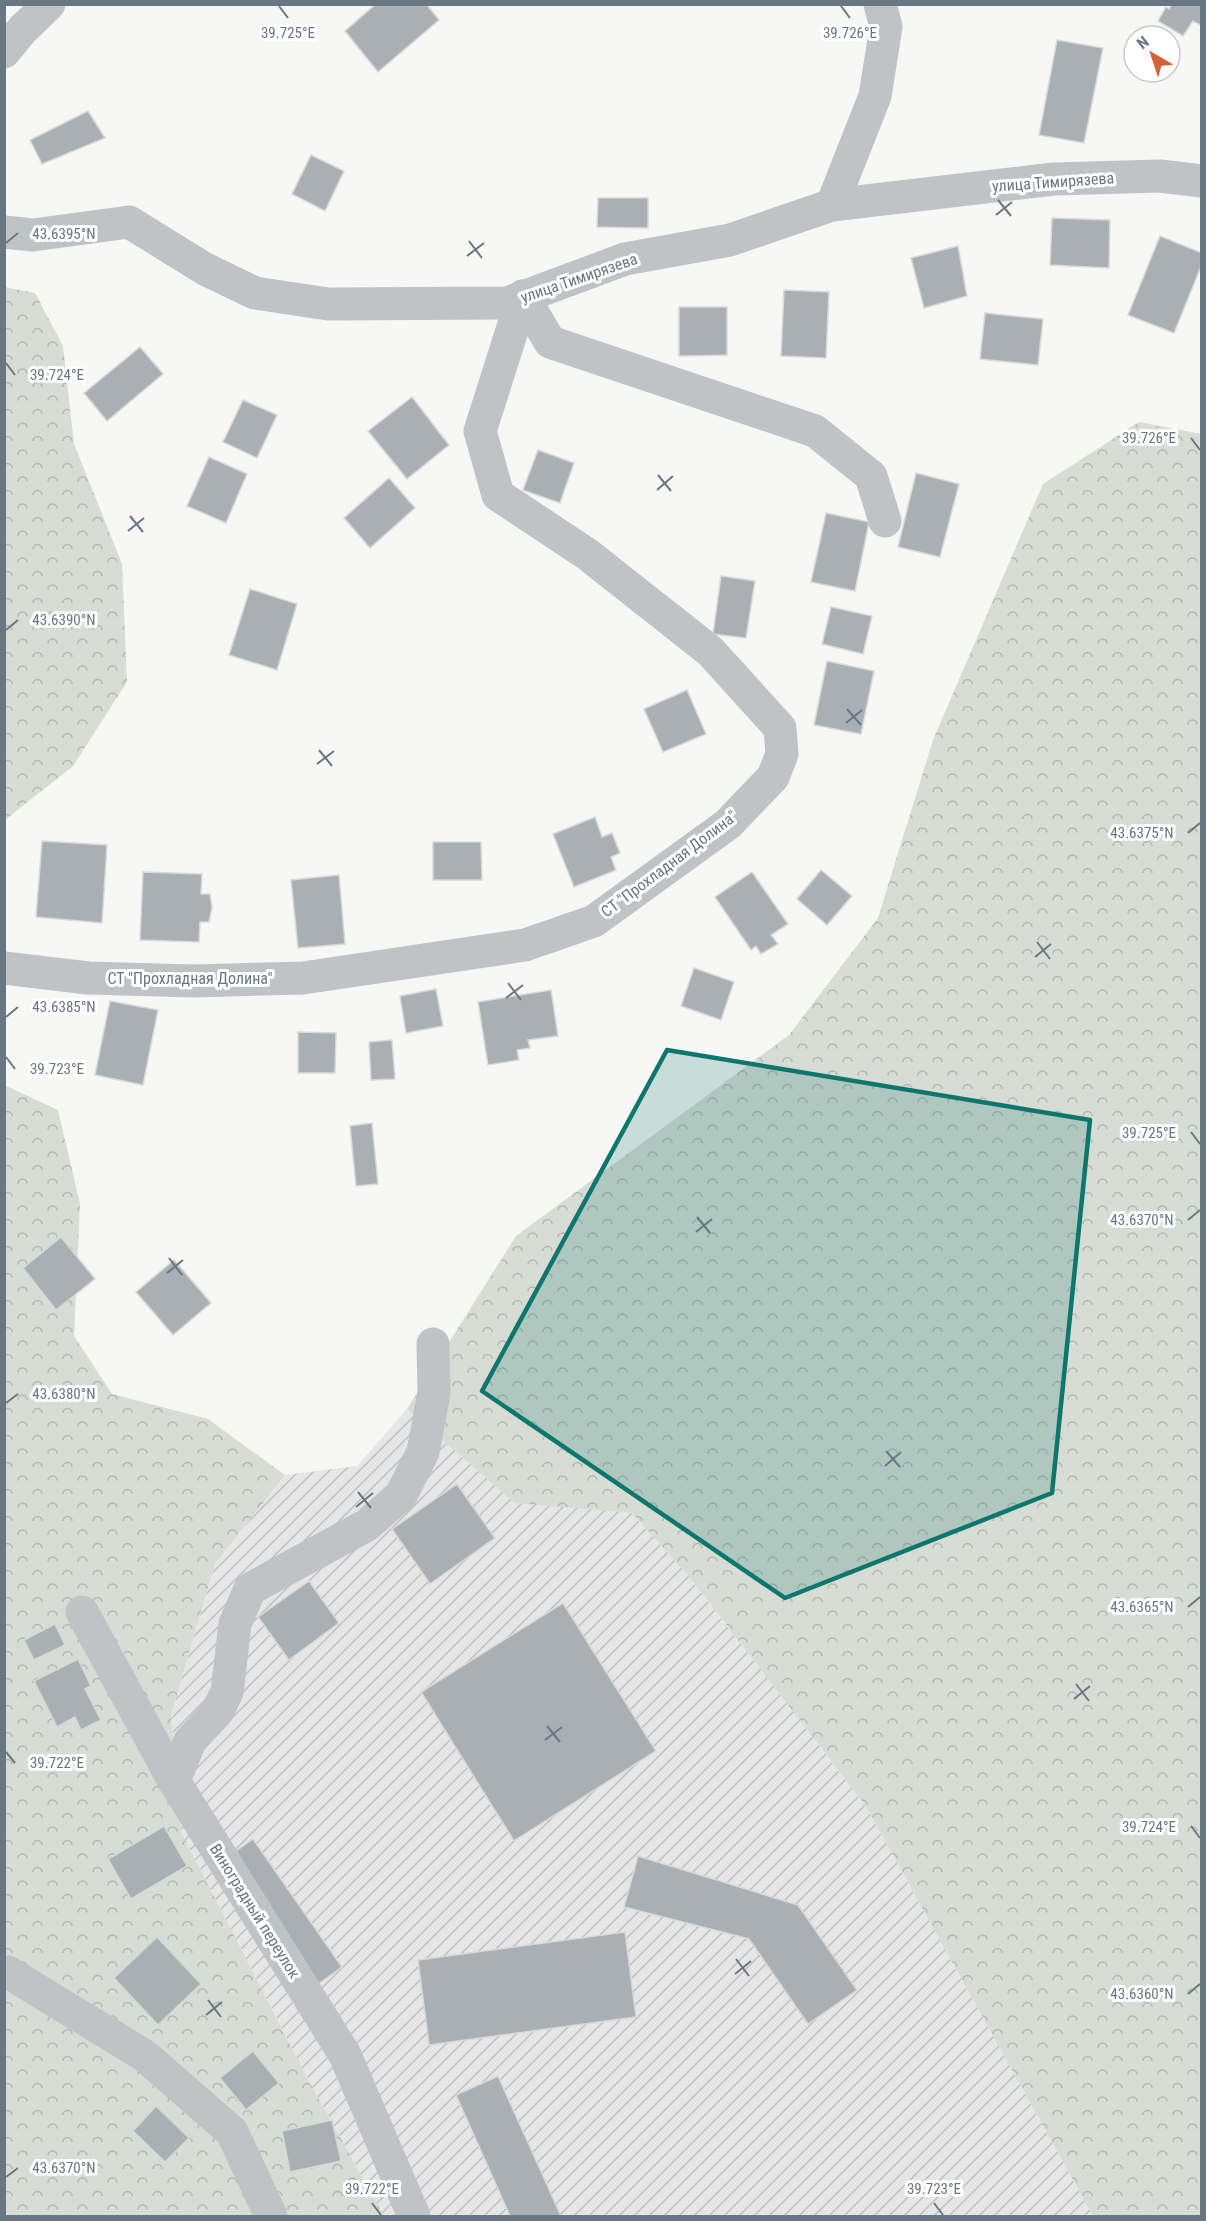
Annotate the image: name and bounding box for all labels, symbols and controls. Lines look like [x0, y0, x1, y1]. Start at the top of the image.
text: 39.725°E [261, 24, 315, 42]
text: 39.726°E [823, 24, 877, 42]
north arrow [1122, 24, 1182, 84]
text: N [1133, 32, 1153, 53]
street label: улица Тимирязева [991, 168, 1115, 196]
text: 43.6395°N [32, 225, 96, 243]
street label: улица Тимирязева [518, 249, 640, 307]
text: 39.724°E [30, 366, 84, 384]
text: 39.726°E [1122, 429, 1176, 447]
text: 43.6390°N [32, 611, 96, 629]
street label: СТ "Прохладная Долина" [597, 807, 741, 921]
text: 43.6375°N [1110, 824, 1174, 842]
street label: СТ "Прохладная Долина" [107, 969, 273, 988]
text: 43.6385°N [32, 998, 96, 1016]
text: 39.723°E [30, 1060, 84, 1078]
text: 39.725°E [1122, 1124, 1176, 1142]
text: 43.6370°N [1110, 1211, 1174, 1229]
text: 43.6380°N [32, 1385, 96, 1403]
text: 43.6365°N [1110, 1598, 1174, 1616]
text: 39.722°E [30, 1754, 84, 1772]
text: 39.724°E [1122, 1818, 1176, 1836]
street label: Виноградный переулок [206, 1840, 304, 1982]
text: 43.6360°N [1110, 1985, 1174, 2003]
text: 43.6370°N [32, 2159, 96, 2177]
text: 39.722°E [345, 2180, 399, 2198]
text: 39.723°E [907, 2180, 961, 2198]

